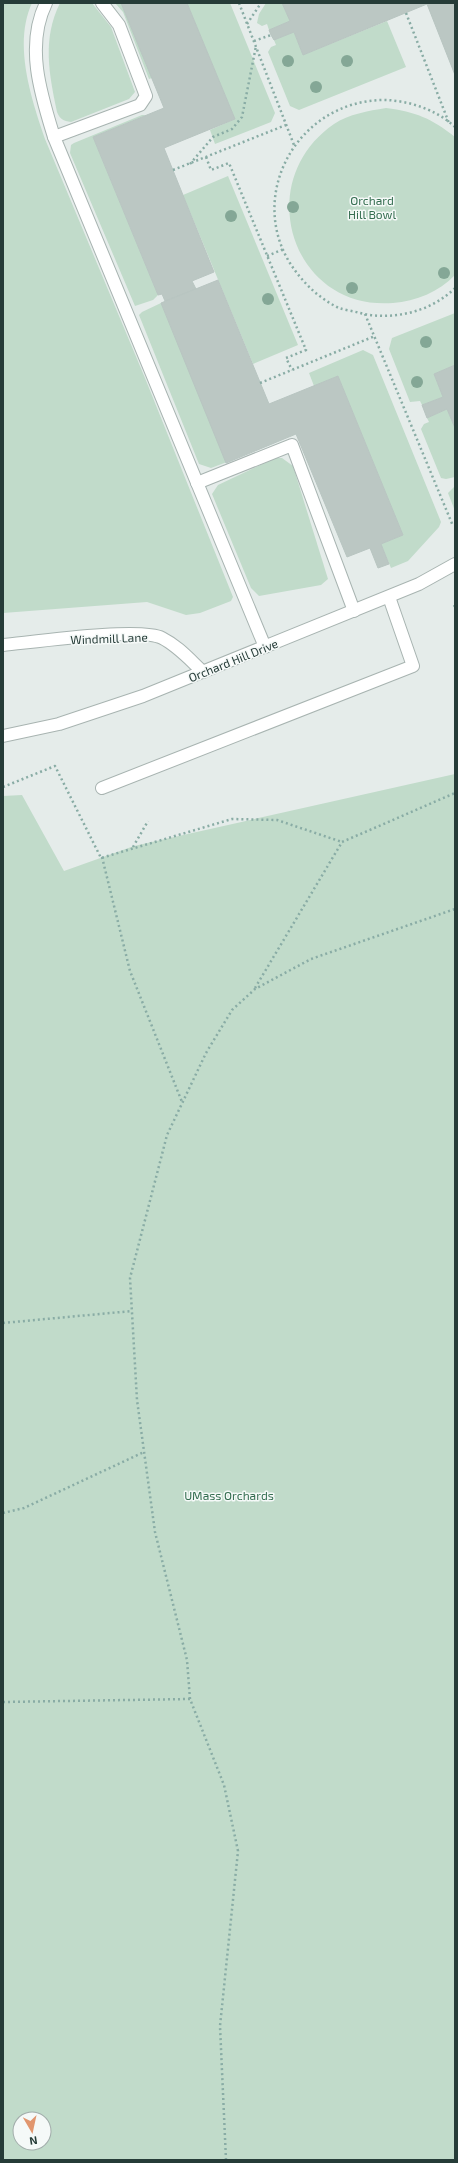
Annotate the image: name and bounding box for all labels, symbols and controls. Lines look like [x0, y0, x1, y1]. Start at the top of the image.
park label: Orchard Hill Bowl [348, 193, 397, 221]
street label: Windmill Lane [70, 630, 148, 646]
street label: Orchard Hill Drive [186, 636, 280, 684]
park label: UMass Orchards [184, 1488, 274, 1502]
north arrow [12, 2111, 52, 2151]
text: N [29, 2134, 39, 2148]

